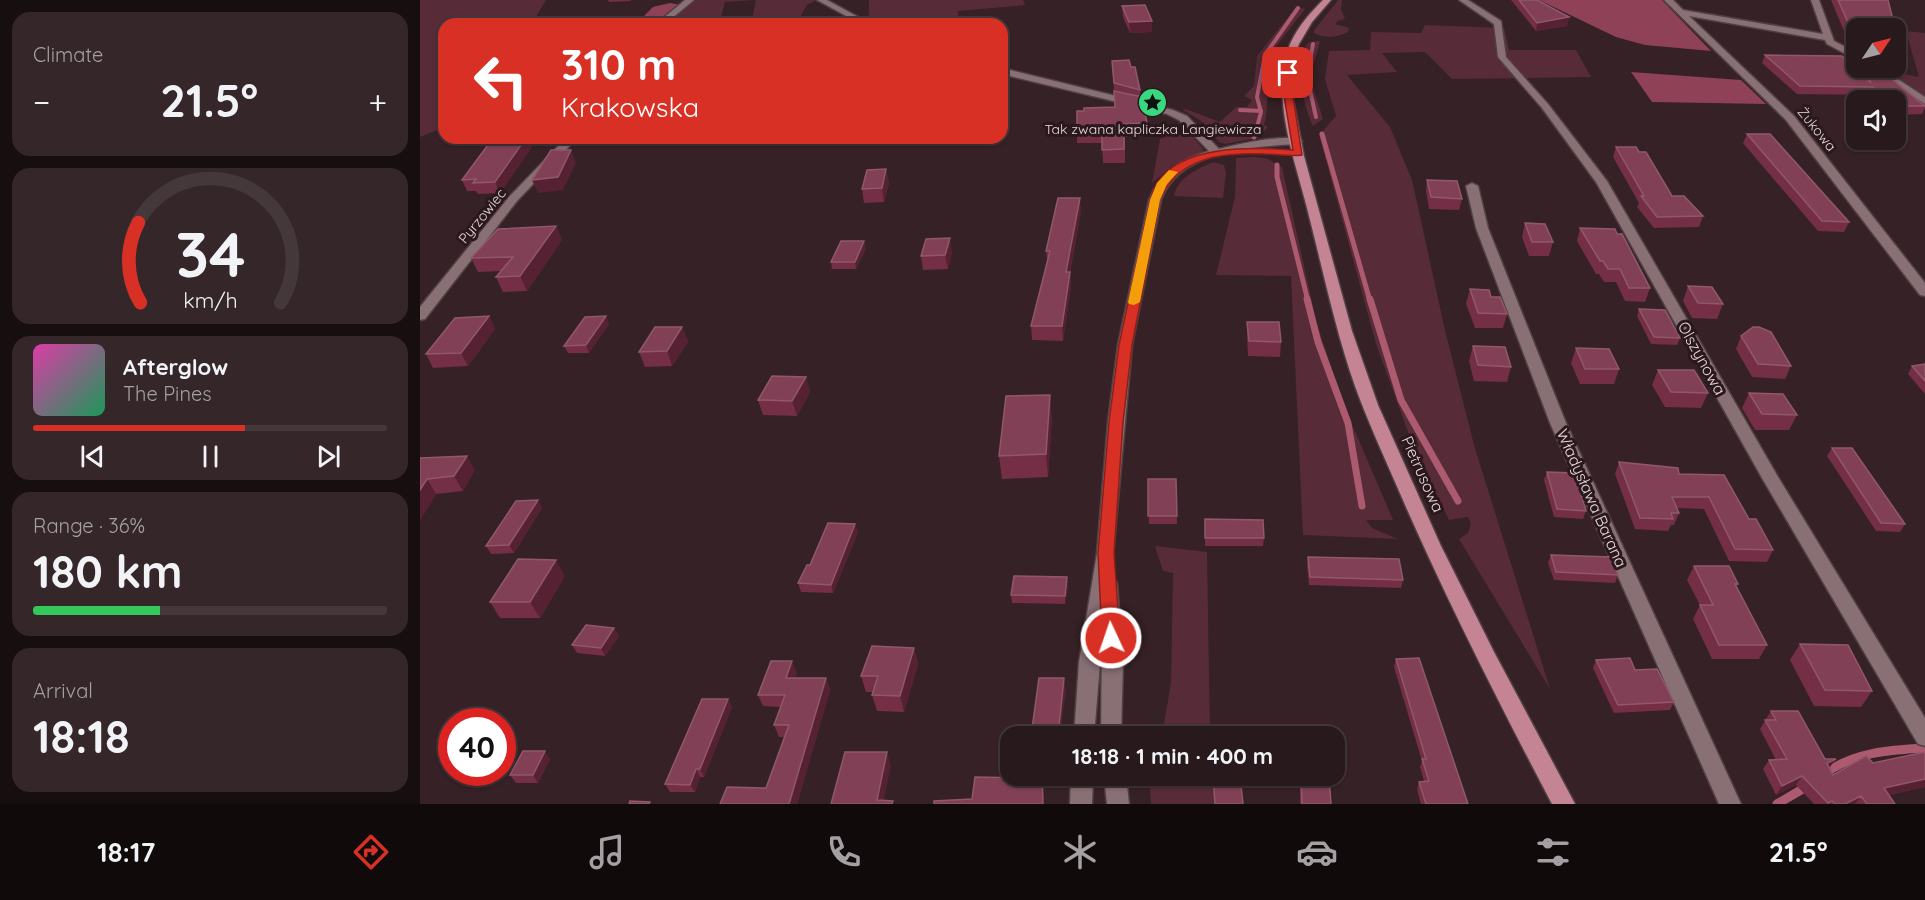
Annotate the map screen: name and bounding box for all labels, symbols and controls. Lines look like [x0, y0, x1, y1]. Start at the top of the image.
north arrow [1846, 18, 1906, 78]
map controls [1846, 18, 1906, 150]
text: 310 m [561, 38, 676, 91]
text: Climate [33, 42, 103, 67]
icon: left [462, 42, 540, 120]
pin [1262, 47, 1313, 98]
icon: arrive [1271, 56, 1304, 89]
text: 21.5° [160, 72, 258, 128]
text: − [33, 81, 50, 122]
text: + [368, 81, 387, 122]
place icon: Tak zwana kapliczka Langiewicza [1137, 86, 1169, 118]
text: Krakowska [561, 90, 699, 124]
button: sound [1846, 90, 1906, 150]
street label: Żukowa [1794, 103, 1840, 155]
place label: Tak zwana kapliczka Langiewicza [1045, 120, 1261, 138]
street label: Pyrzowiec [454, 185, 510, 247]
text: 34 [175, 215, 245, 293]
text: km/h [183, 287, 237, 313]
street label: Olszynowa [1674, 318, 1730, 398]
text: Afterglow [123, 353, 228, 381]
text: The Pines [123, 381, 212, 406]
street label: Władysława Barana [1553, 426, 1631, 570]
street label: Pietrusowa [1397, 433, 1449, 515]
icon: previous [76, 440, 109, 473]
icon: pause [194, 440, 227, 473]
icon: next [312, 440, 345, 473]
text: Range · 36% [33, 513, 145, 538]
text: 180 km [33, 543, 183, 599]
position arrow [1079, 606, 1143, 670]
text: Arrival [33, 678, 93, 703]
text: 18:18 [33, 708, 130, 764]
speed limit sign: 40 [438, 708, 516, 786]
text: 18:18 · 1 min · 400 m [1072, 742, 1273, 770]
icon: directions [350, 831, 392, 873]
icon: music [586, 831, 628, 873]
icon: phone [823, 831, 865, 873]
icon: climate [1059, 831, 1101, 873]
icon: car [1296, 831, 1338, 873]
icon: filters [1532, 831, 1574, 873]
text: 18:17 [97, 835, 155, 869]
text: 21.5° [1769, 835, 1828, 869]

